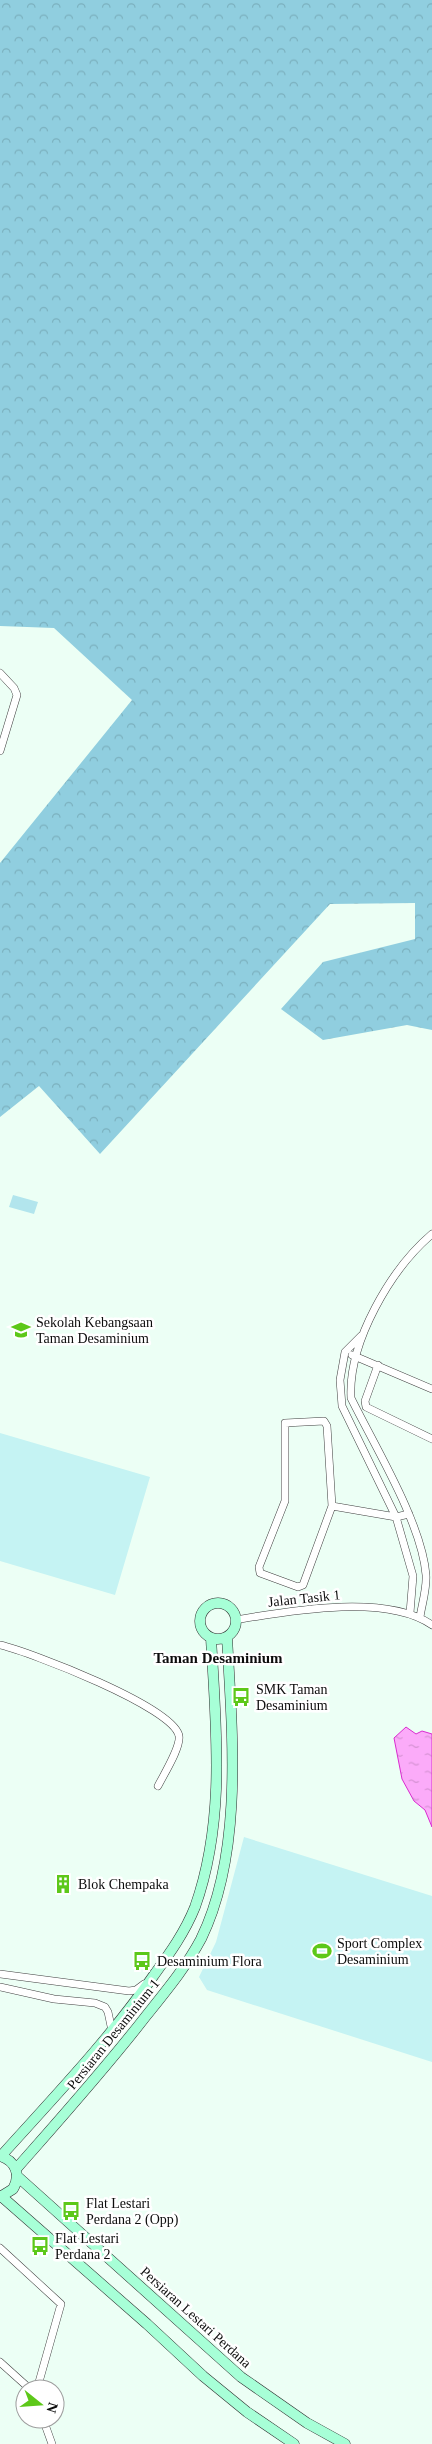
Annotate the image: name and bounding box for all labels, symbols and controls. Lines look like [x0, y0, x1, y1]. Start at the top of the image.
place label: Sekolah Kebangsaan Taman Desaminium [36, 1315, 153, 1346]
school or university icon: Sekolah Kebangsaan Taman Desaminium [10, 1319, 32, 1341]
street label: Jalan Tasik 1 [267, 1587, 341, 1610]
district label: Taman Desaminium [153, 1650, 283, 1666]
place label: SMK Taman Desaminium [256, 1682, 328, 1713]
bus stop icon: SMK Taman Desaminium [230, 1686, 252, 1708]
building icon: Blok Chempaka [52, 1873, 74, 1895]
place label: Blok Chempaka [78, 1877, 169, 1892]
place label: Sport Complex Desaminium [337, 1936, 422, 1967]
sports icon: Sport Complex Desaminium [311, 1940, 333, 1962]
bus stop icon: Desaminium Flora [131, 1950, 153, 1972]
place label: Desaminium Flora [157, 1954, 262, 1969]
street label: Persiaran Desaminium 1 [64, 1976, 163, 2093]
place label: Flat Lestari Perdana 2 (Opp) [86, 2196, 179, 2228]
bus stop icon: Flat Lestari Perdana 2 (Opp) [60, 2200, 82, 2222]
place label: Flat Lestari Perdana 2 [55, 2231, 119, 2262]
bus stop icon: Flat Lestari Perdana 2 [29, 2235, 51, 2257]
street label: Persiaran Lestari Perdana [137, 2264, 254, 2371]
north arrow [15, 2379, 65, 2429]
text: N [43, 2401, 61, 2415]

